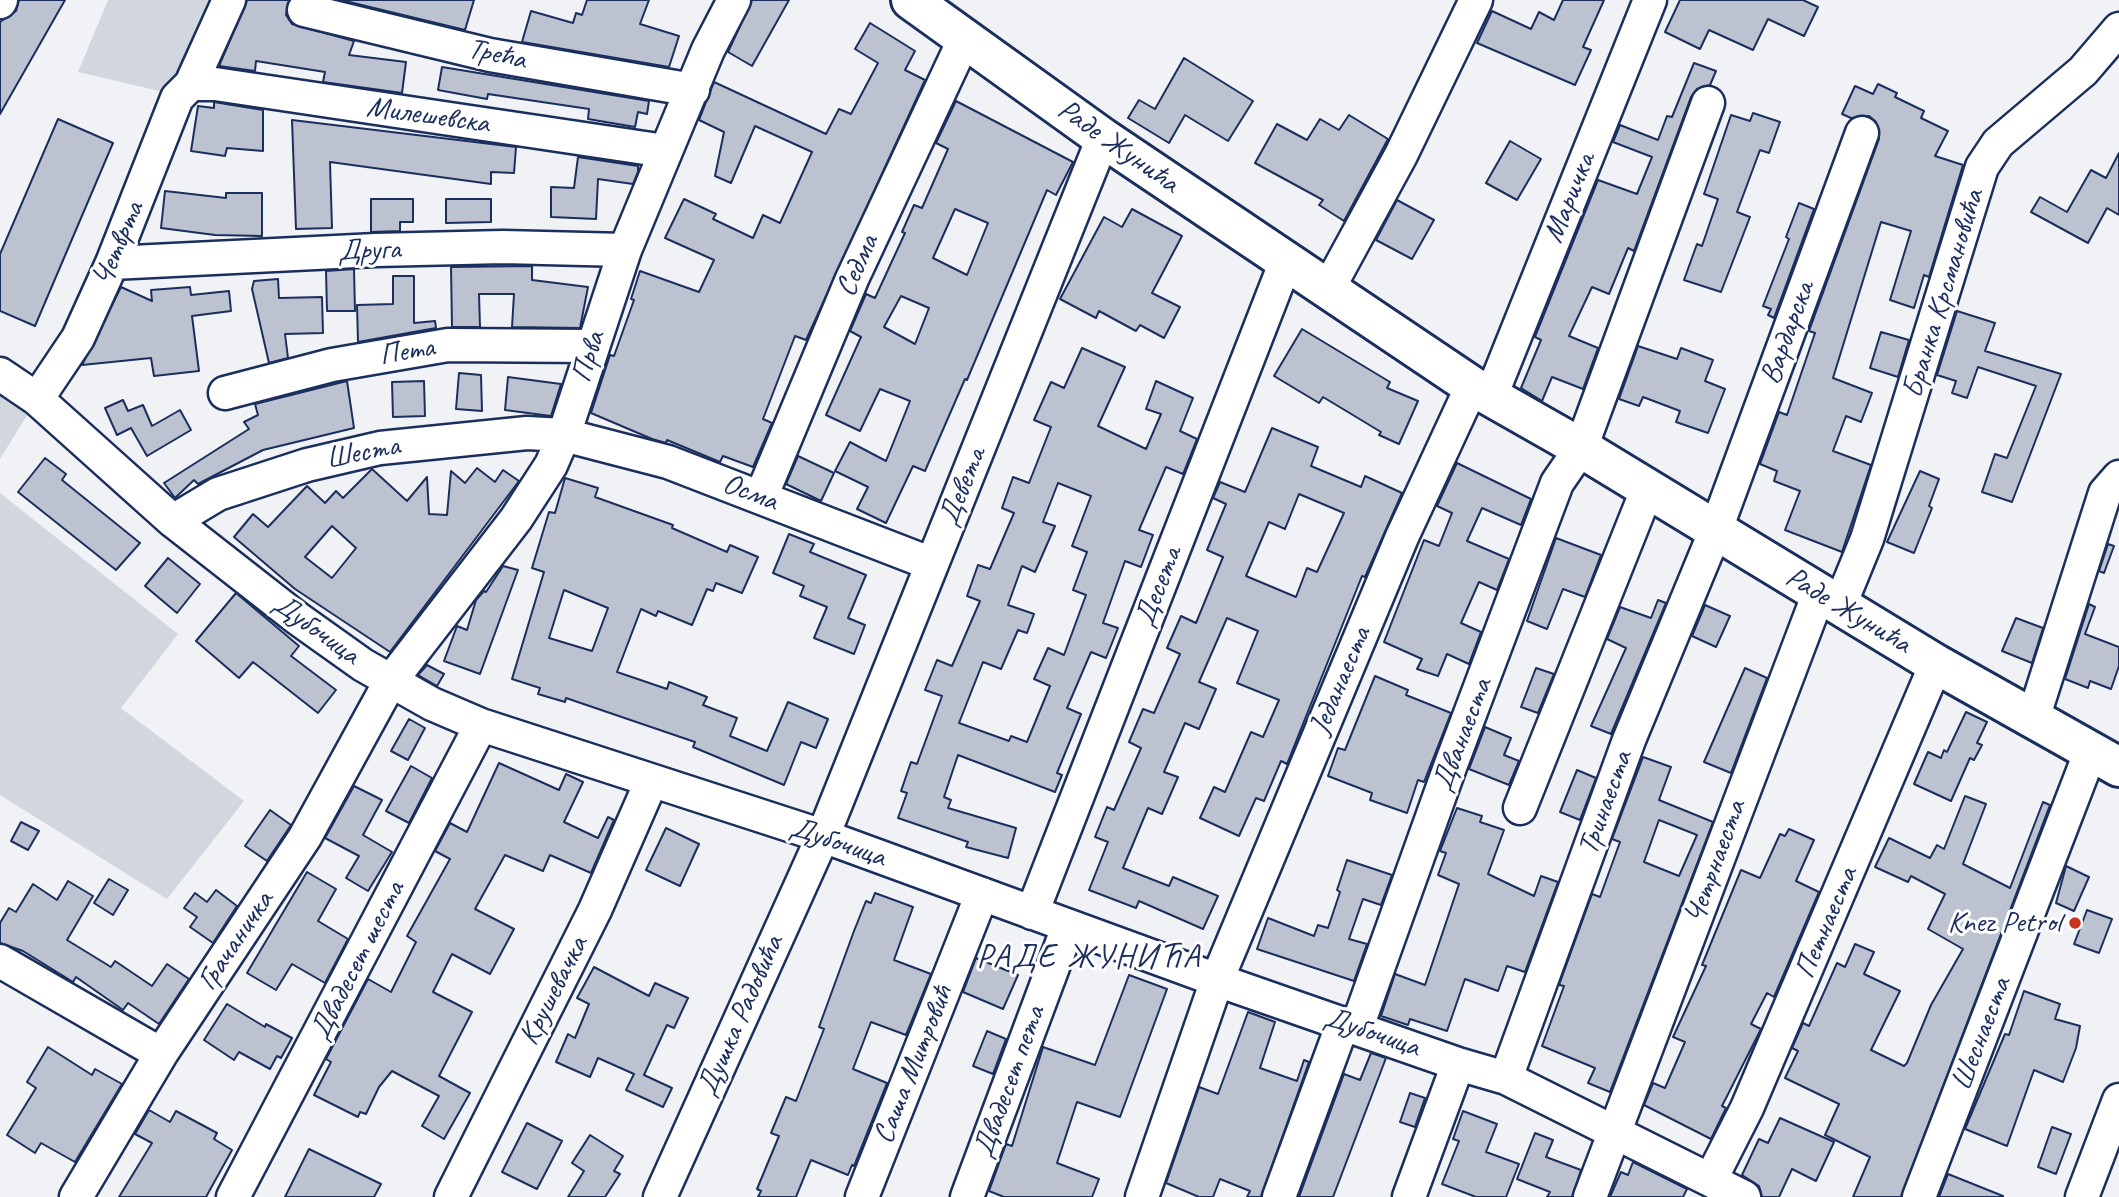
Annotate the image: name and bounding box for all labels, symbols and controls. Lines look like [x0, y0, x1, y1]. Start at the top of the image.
street label: Трећа [465, 31, 529, 79]
street label: Милешевска [364, 90, 492, 142]
street label: Раде Жунића [1050, 92, 1186, 202]
street label: Маричка [1536, 148, 1604, 248]
street label: Бранка Крсмановића [1895, 185, 1993, 403]
street label: Четврта [85, 196, 153, 292]
street label: Седма [829, 230, 887, 302]
street label: Друга [337, 232, 401, 270]
street label: Вардарска [1753, 277, 1823, 389]
street label: Прва [564, 327, 614, 387]
street label: Пета [377, 330, 437, 374]
street label: Шеста [323, 428, 403, 478]
street label: Девета [931, 443, 995, 531]
street label: Осма [717, 466, 783, 520]
street label: Десета [1127, 542, 1191, 632]
street label: Раде Жунића [1779, 560, 1917, 662]
street label: Дубочица [266, 586, 366, 674]
street label: Једанаеста [1302, 622, 1380, 740]
street label: Дванаеста [1425, 673, 1501, 797]
street label: Тринаеста [1571, 746, 1641, 860]
street label: Четрнаеста [1677, 796, 1755, 928]
street label: Дубочица [786, 810, 890, 876]
street label: Петнаеста [1787, 862, 1867, 984]
street label: Двадесет шеста [303, 876, 413, 1046]
street label: Грачаничка [190, 885, 282, 997]
place label: Knez Petrol [1948, 905, 2061, 941]
marker: Knez Petrol [2067, 915, 2083, 931]
street label: Душка Радовића [690, 930, 792, 1102]
street label: Крушевачка [511, 931, 597, 1051]
district label: РАДЕ ЖУНИЋА [978, 938, 1200, 978]
street label: Шеснаеста [1944, 972, 2020, 1096]
street label: Саша Митровић [866, 981, 962, 1149]
street label: Дубочица [1320, 1000, 1424, 1066]
street label: Двадесет пета [966, 1001, 1054, 1163]

